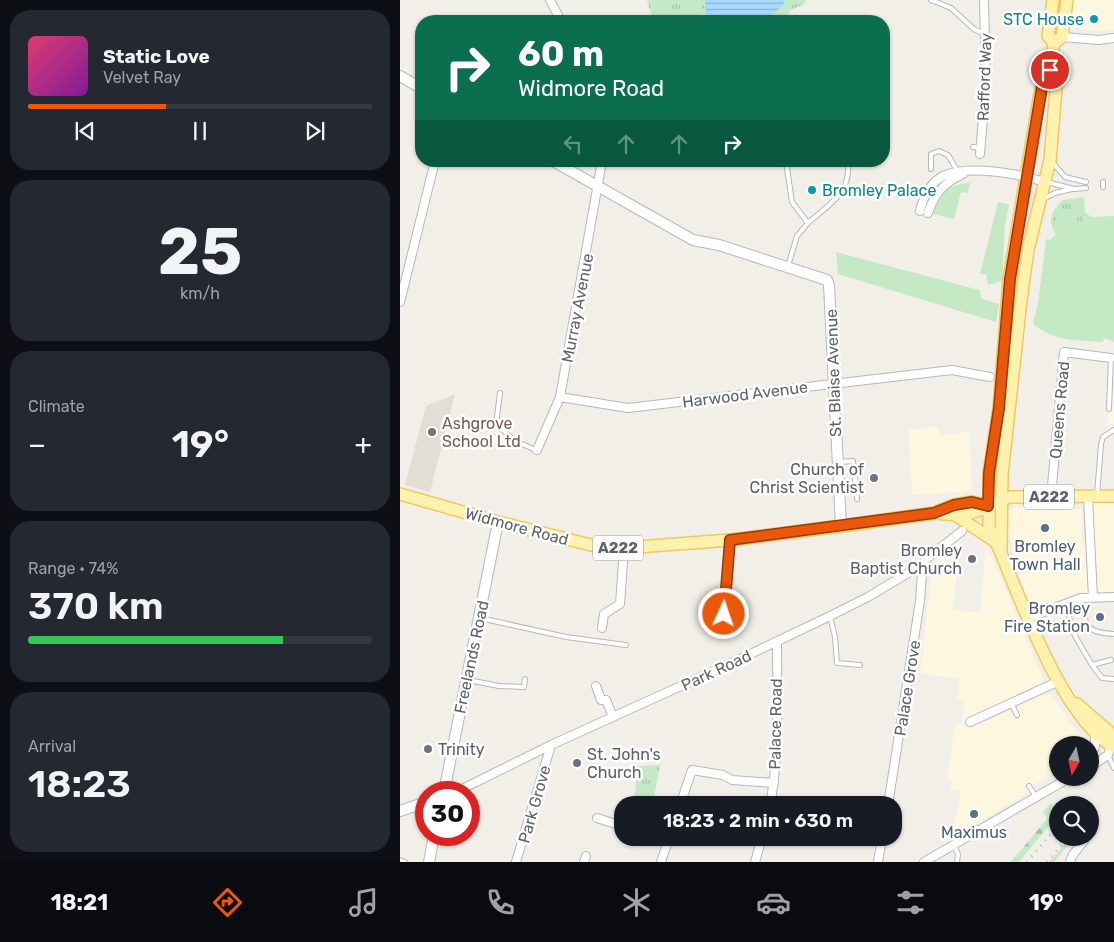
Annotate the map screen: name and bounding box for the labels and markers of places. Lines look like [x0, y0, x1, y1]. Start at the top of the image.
place label: STC House [1003, 10, 1084, 29]
marker: STC House [1088, 13, 1100, 25]
pin [1029, 49, 1071, 91]
place label: Bromley Palace [822, 181, 936, 200]
marker: Bromley Palace [806, 184, 818, 196]
place label: Ashgrove School Ltd [442, 414, 521, 451]
marker: Ashgrove School Ltd [426, 426, 438, 438]
place label: Church of Christ Scientist [750, 460, 865, 497]
marker: Church of Christ Scientist [868, 472, 880, 484]
marker: Bromley Town Hall [1039, 522, 1051, 534]
place label: Bromley Town Hall [1009, 537, 1081, 574]
place label: Bromley Baptist Church [850, 541, 962, 578]
marker: Bromley Baptist Church [966, 553, 978, 565]
place label: Bromley Fire Station [1004, 599, 1090, 636]
marker: Bromley Fire Station [1094, 611, 1106, 623]
place label: Trinity [438, 740, 485, 759]
marker: Trinity [422, 743, 434, 755]
place label: St. John's Church [587, 745, 661, 782]
marker: St. John's Church [571, 757, 583, 769]
marker: Maximus [968, 808, 980, 820]
place label: Maximus [941, 823, 1007, 842]

